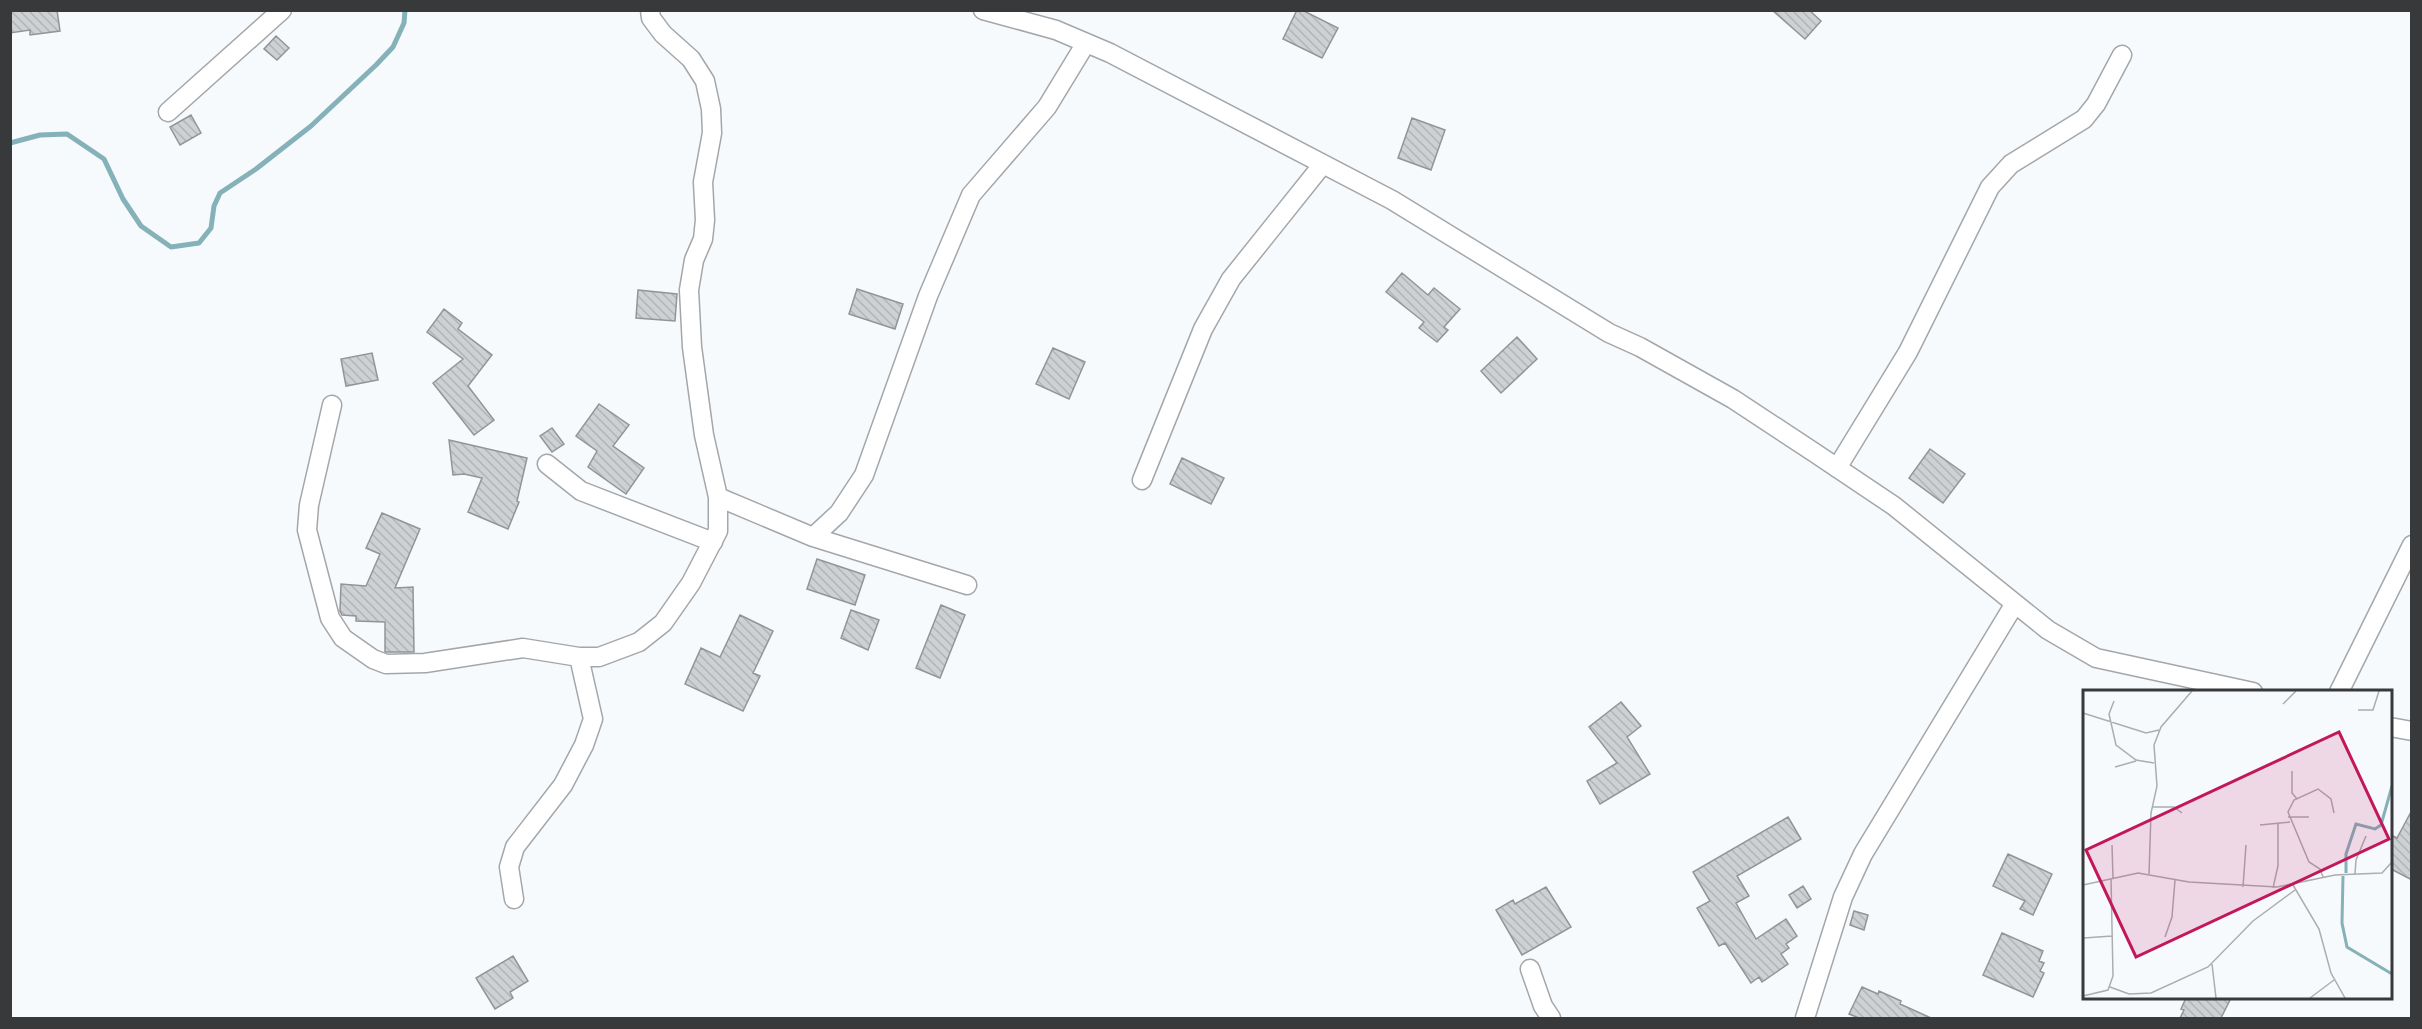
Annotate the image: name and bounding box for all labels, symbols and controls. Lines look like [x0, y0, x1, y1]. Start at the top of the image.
inset map [2083, 690, 2392, 999]

